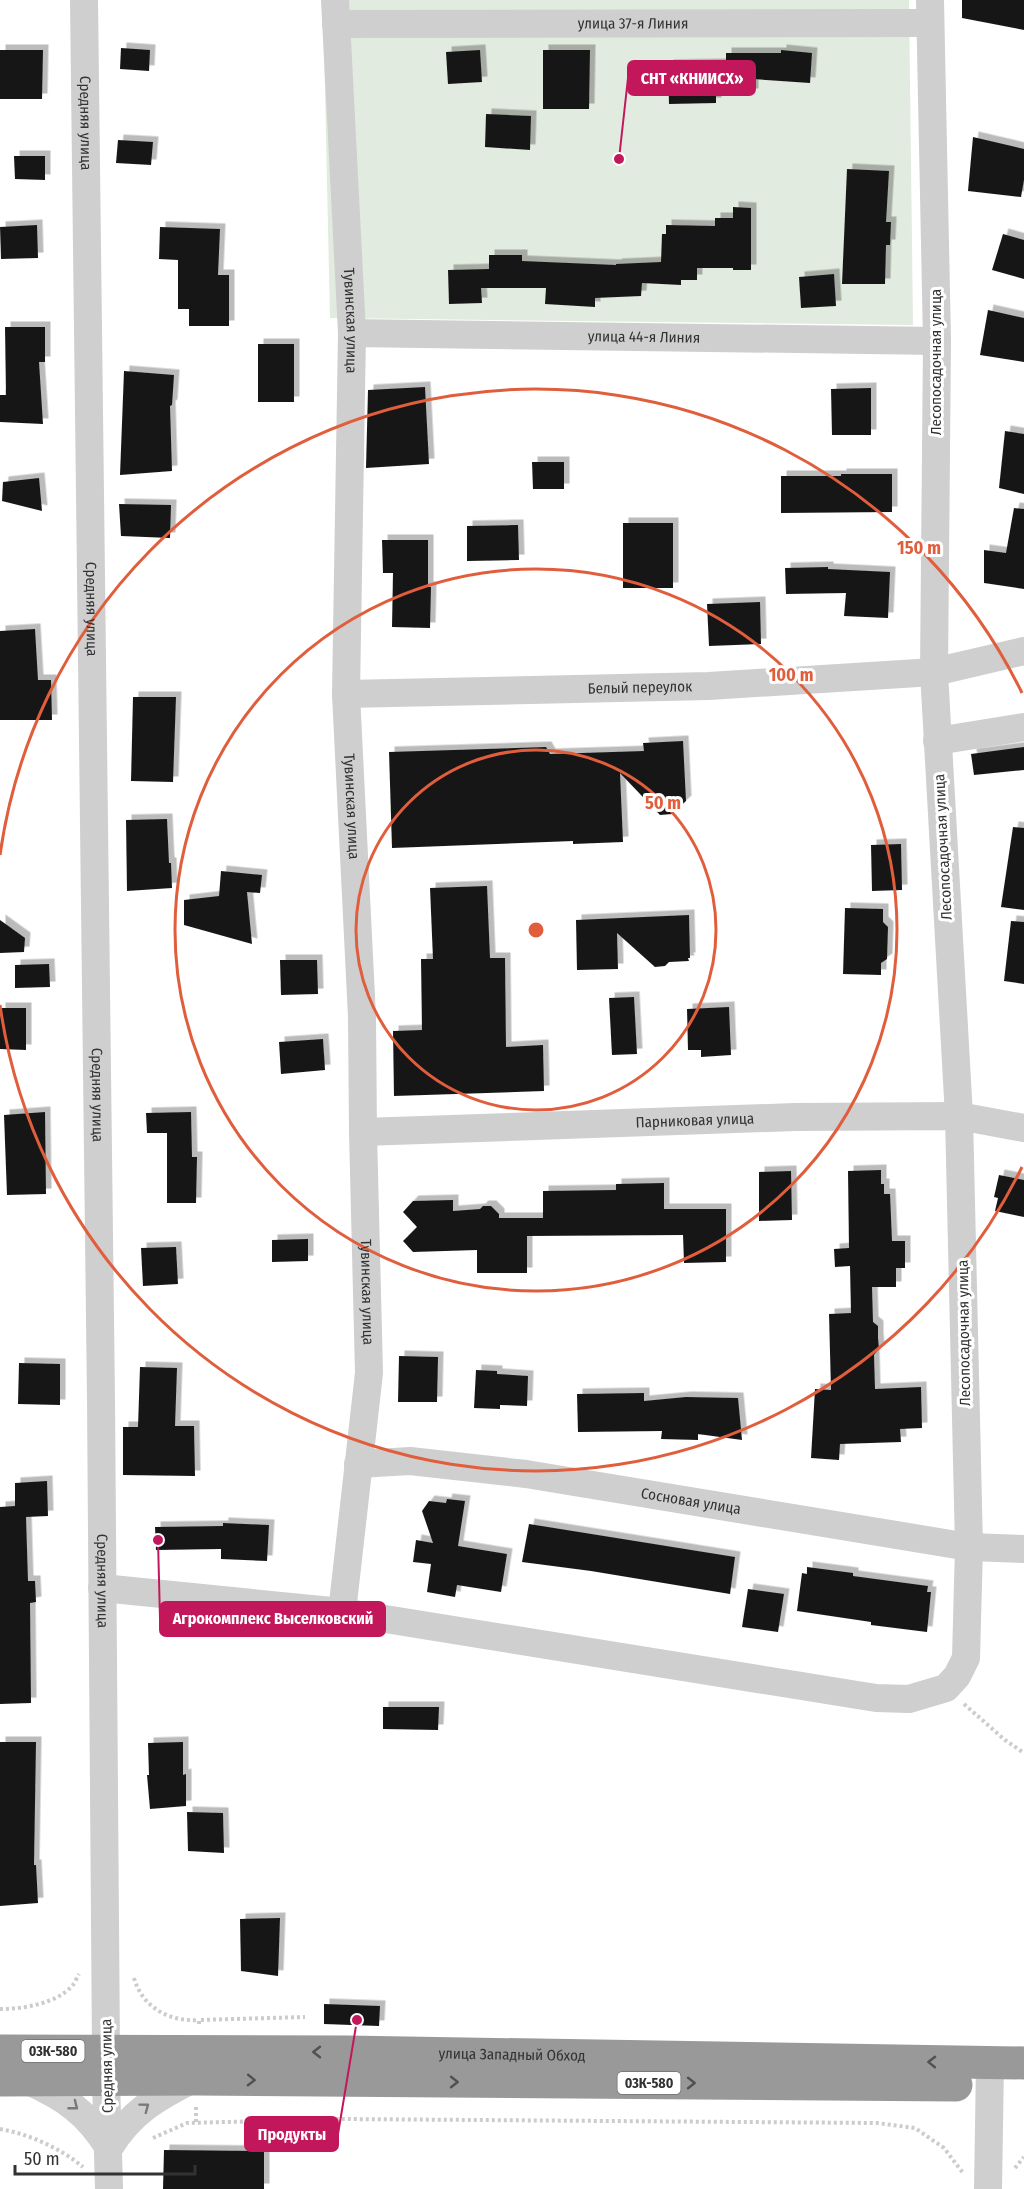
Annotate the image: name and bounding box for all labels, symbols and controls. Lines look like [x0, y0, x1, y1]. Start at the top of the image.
street label: улица 37-я Линия [578, 14, 688, 33]
callout: СНТ «КНИИСХ» [628, 61, 755, 95]
text: СНТ «КНИИСХ» [641, 69, 743, 88]
street label: Средняя улица [76, 76, 95, 170]
street label: Тувинская улица [340, 267, 361, 374]
street label: Лесопосадочная улица [927, 289, 945, 435]
street label: улица 44-я Линия [588, 327, 700, 347]
text: 150 m [897, 537, 941, 559]
street label: Средняя улица [82, 562, 101, 656]
text: 100 m [769, 664, 813, 686]
street label: Белый переулок [588, 677, 692, 698]
street label: Тувинская улица [340, 753, 363, 860]
street label: Лесопосадочная улица [930, 773, 956, 921]
text: 50 m [645, 792, 681, 814]
centre of rings [526, 920, 546, 940]
street label: Средняя улица [88, 1048, 107, 1142]
street label: Парниковая улица [635, 1109, 754, 1132]
street label: Тувинская улица [357, 1239, 377, 1345]
street label: Лесопосадочная улица [954, 1260, 974, 1406]
street label: Сосновая улица [640, 1484, 742, 1518]
street label: Средняя улица [93, 1534, 112, 1628]
callout: Агрокомплекс Выселковский [160, 1602, 385, 1636]
text: Агрокомплекс Выселковский [172, 1609, 373, 1628]
street label: Средняя улица [97, 2019, 117, 2113]
road number: 03К-580 [22, 2040, 84, 2062]
street label: улица Западный Обход [438, 2044, 586, 2065]
one-way arrow [313, 2046, 322, 2058]
one-way arrow [927, 2056, 936, 2068]
road number: 03К-580 [618, 2072, 680, 2094]
one-way arrow [247, 2074, 256, 2086]
one-way arrow [450, 2076, 459, 2088]
one-way arrow [687, 2077, 696, 2089]
one-way arrow [67, 2099, 78, 2110]
one-way arrow [138, 2103, 149, 2114]
callout: Продукты [245, 2117, 338, 2151]
text: Продукты [258, 2125, 326, 2144]
scale bar [15, 2138, 195, 2176]
text: 50 m [24, 2148, 60, 2170]

